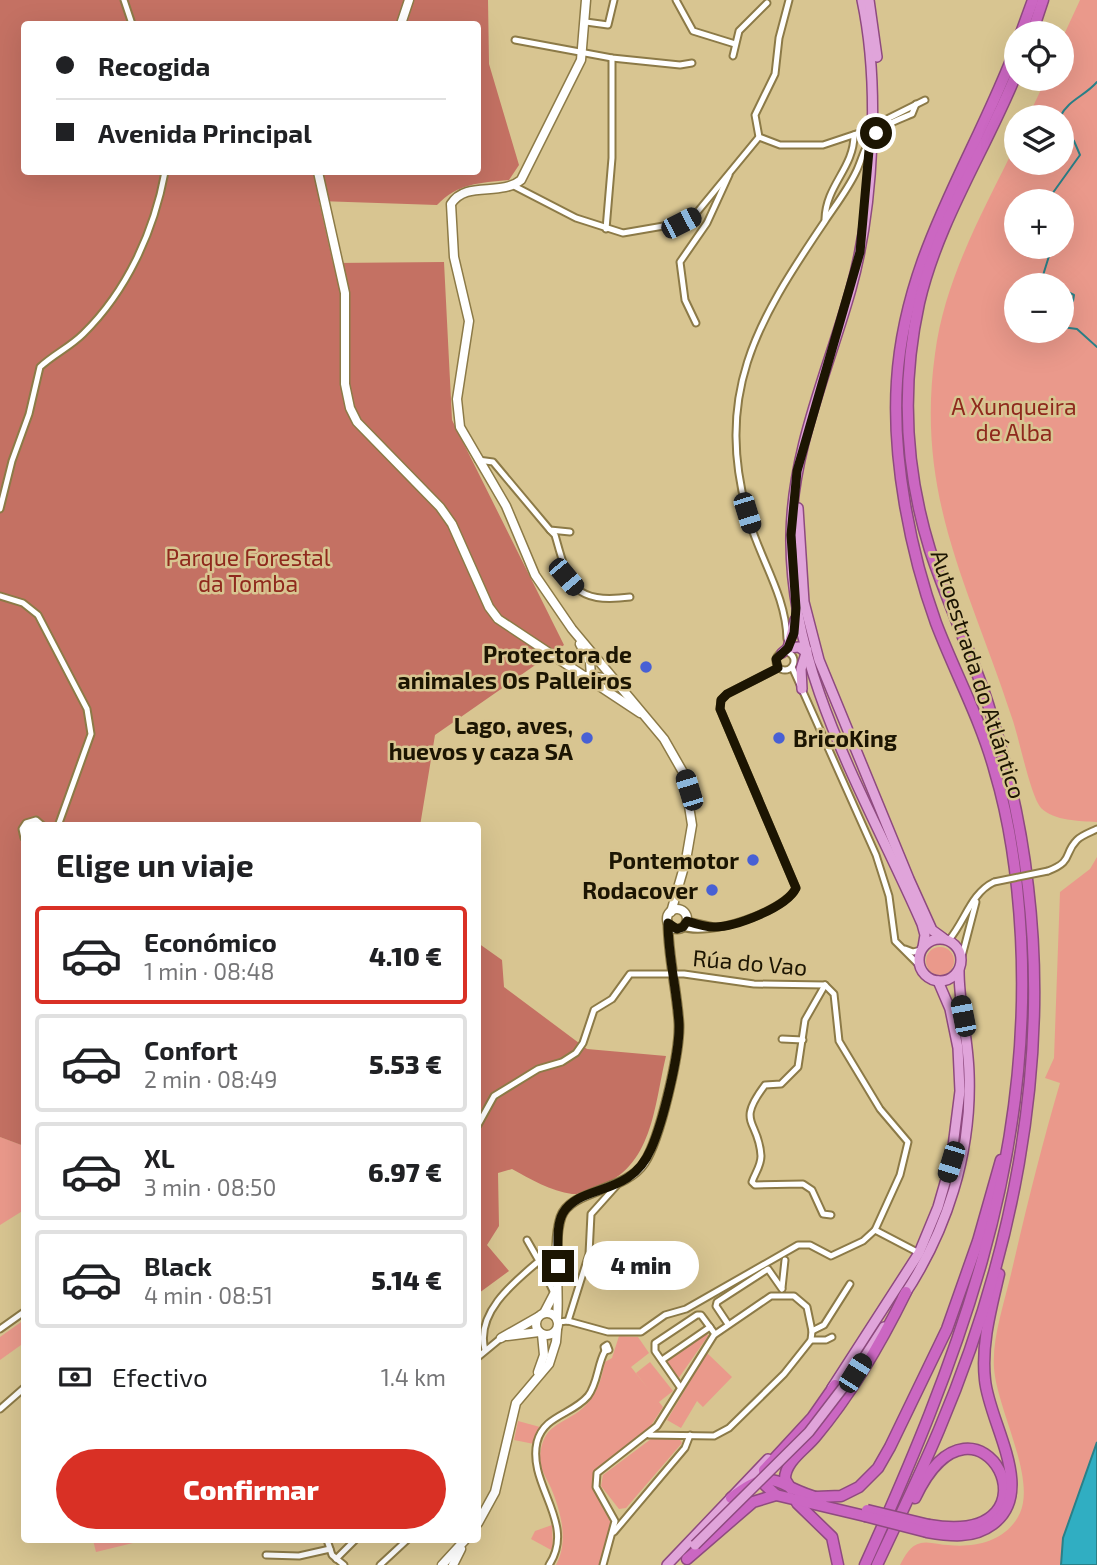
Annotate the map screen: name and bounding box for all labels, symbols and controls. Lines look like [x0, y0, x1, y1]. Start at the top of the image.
map controls [1004, 21, 1074, 343]
button: locate [1004, 21, 1074, 91]
text: Recogida [98, 50, 210, 81]
button: layers [1004, 105, 1074, 175]
text: Avenida Principal [98, 117, 312, 148]
route start [860, 117, 892, 149]
button: + [1004, 189, 1074, 259]
car [658, 204, 705, 242]
button: − [1004, 273, 1074, 343]
park label: A Xunqueira de Alba [951, 392, 1077, 446]
car [731, 490, 764, 536]
park label: Parque Forestal da Tomba [165, 543, 331, 597]
street label: Autoestrada do Atlántico [926, 546, 1032, 802]
car [545, 554, 588, 600]
place label: Protectora de animales Os Palleiros [398, 640, 632, 694]
marker: Protectora de animales Os Palleiros [638, 659, 654, 675]
place label: Lago, aves, huevos y caza SA [389, 711, 573, 765]
place label: BricoKing [793, 724, 898, 752]
marker: Lago, aves, huevos y caza SA [579, 730, 595, 746]
marker: BricoKing [771, 730, 787, 746]
car [673, 767, 706, 813]
text: Elige un viaje [56, 845, 254, 883]
place label: Pontemotor [608, 846, 739, 874]
marker: Pontemotor [745, 852, 761, 868]
place label: Rodacover [582, 876, 698, 904]
marker: Rodacover [704, 882, 720, 898]
icon: car [60, 924, 123, 987]
text: Económico [144, 926, 277, 957]
text: 4.10 € [369, 940, 442, 971]
street label: Rúa do Vao [692, 943, 808, 981]
text: 1 min · 08:48 [144, 957, 275, 985]
car [949, 993, 978, 1039]
icon: car [60, 1032, 123, 1095]
text: Confort [144, 1034, 238, 1065]
text: 5.53 € [369, 1048, 442, 1079]
text: 2 min · 08:49 [144, 1065, 278, 1093]
car [935, 1139, 968, 1185]
icon: car [60, 1140, 123, 1203]
text: XL [144, 1142, 175, 1173]
text: 6.97 € [368, 1156, 442, 1187]
text: 3 min · 08:50 [144, 1173, 276, 1201]
callout: 4 min [582, 1242, 698, 1290]
icon: car [60, 1248, 123, 1311]
text: Black [144, 1250, 212, 1281]
route end [542, 1250, 574, 1282]
text: 4 min [611, 1251, 671, 1279]
text: 5.14 € [371, 1264, 442, 1295]
text: 4 min · 08:51 [144, 1281, 273, 1309]
car [835, 1350, 876, 1396]
icon: cash [56, 1358, 94, 1396]
text: Efectivo [112, 1361, 208, 1392]
text: 1.4 km [381, 1363, 446, 1391]
button: Confirmar [56, 1449, 446, 1529]

